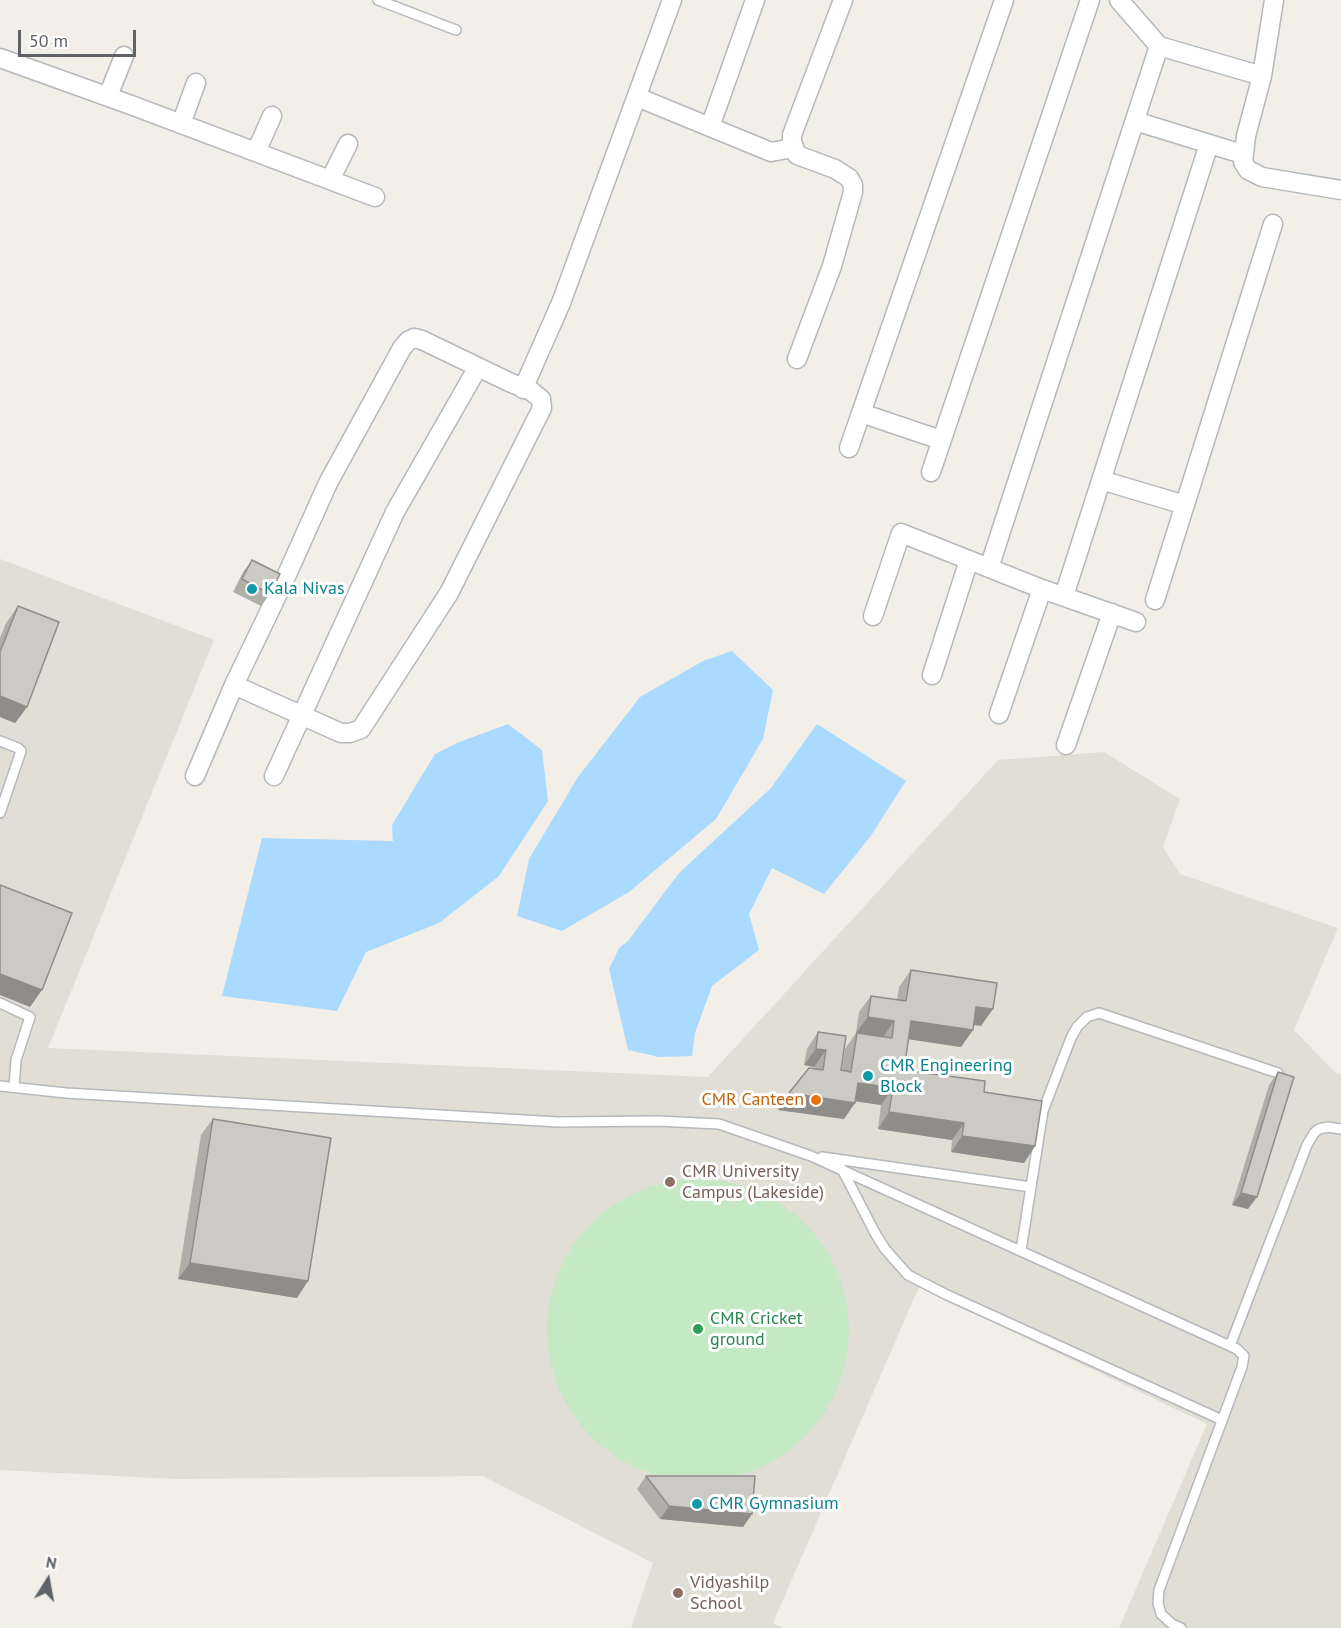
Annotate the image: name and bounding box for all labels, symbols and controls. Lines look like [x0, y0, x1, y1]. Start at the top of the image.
scale bar [21, 18, 140, 56]
text: 50 m [29, 29, 68, 52]
place label: Kala Nivas [264, 578, 345, 600]
marker: Kala Nivas [245, 582, 259, 596]
place label: CMR Engineering Block [880, 1055, 1012, 1098]
marker: CMR Engineering Block [861, 1069, 875, 1083]
place label: CMR Canteen [701, 1089, 804, 1111]
marker: CMR Canteen [809, 1093, 823, 1107]
place label: CMR University Campus (Lakeside) [682, 1161, 824, 1204]
marker: CMR University Campus (Lakeside) [663, 1175, 677, 1189]
place label: CMR Cricket ground [710, 1308, 803, 1350]
marker: CMR Cricket ground [691, 1322, 705, 1336]
place label: CMR Gymnasium [709, 1493, 839, 1515]
marker: CMR Gymnasium [690, 1497, 704, 1511]
north arrow [18, 1550, 78, 1610]
text: N [44, 1552, 58, 1573]
place label: Vidyashilp School [690, 1572, 769, 1614]
marker: Vidyashilp School [671, 1586, 685, 1600]

